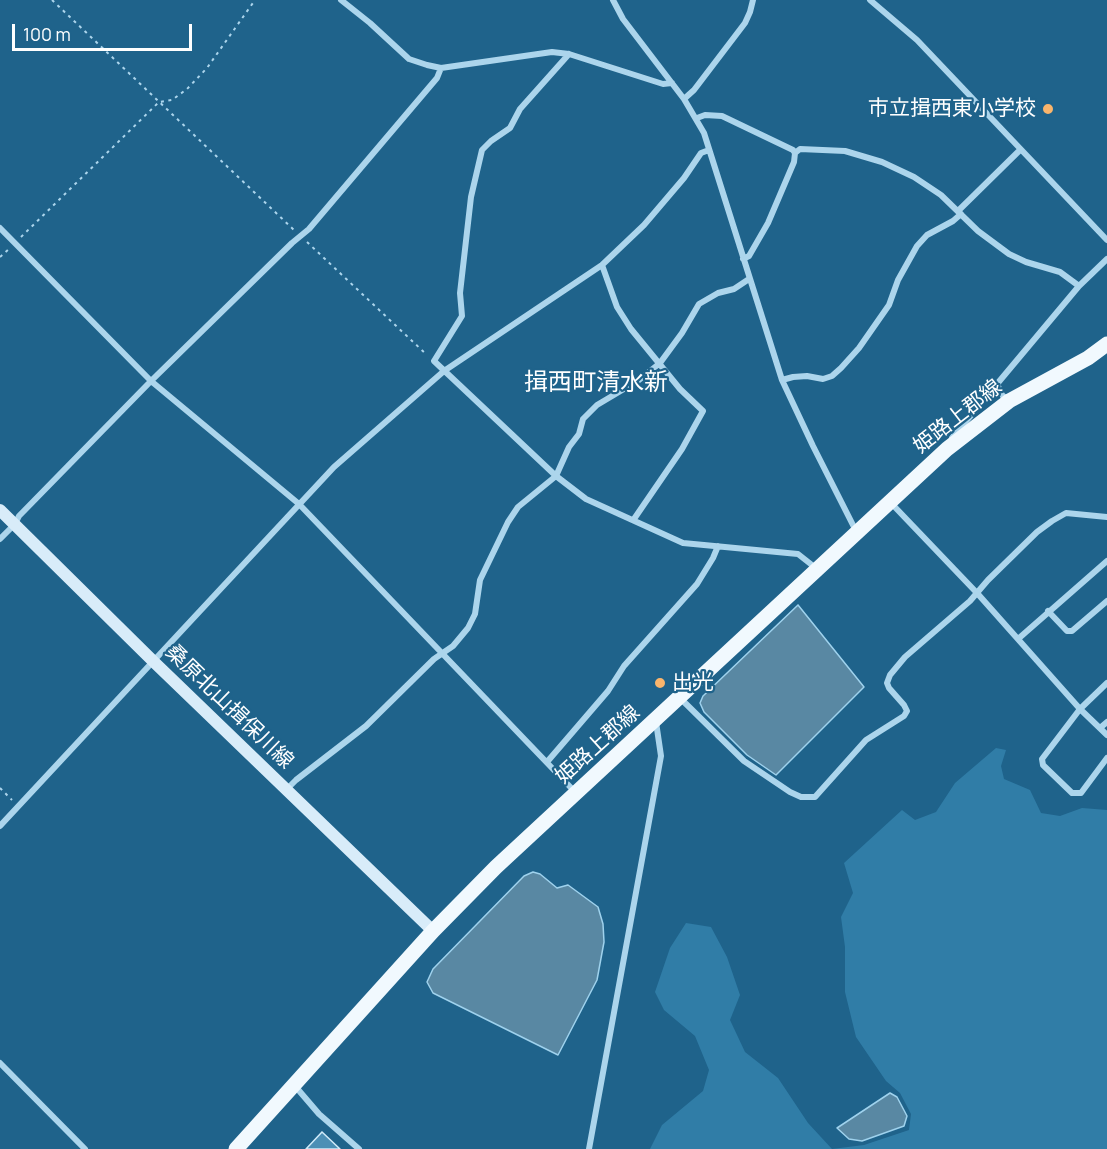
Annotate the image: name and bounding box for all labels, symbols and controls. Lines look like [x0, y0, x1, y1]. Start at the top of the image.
scale bar [15, 12, 195, 50]
text: 100 m [23, 22, 71, 46]
place label: 市立揖西東小学校 [868, 96, 1036, 122]
marker: 市立揖西東小学校 [1041, 102, 1055, 116]
district label: 揖西町清水新 [524, 369, 668, 397]
street label: 姫路上郡線 [909, 375, 1007, 459]
street label: 桑原北山揖保川線 [160, 640, 298, 774]
place label: 出光 [672, 670, 714, 696]
marker: 出光 [653, 676, 667, 690]
street label: 姫路上郡線 [551, 701, 645, 789]

